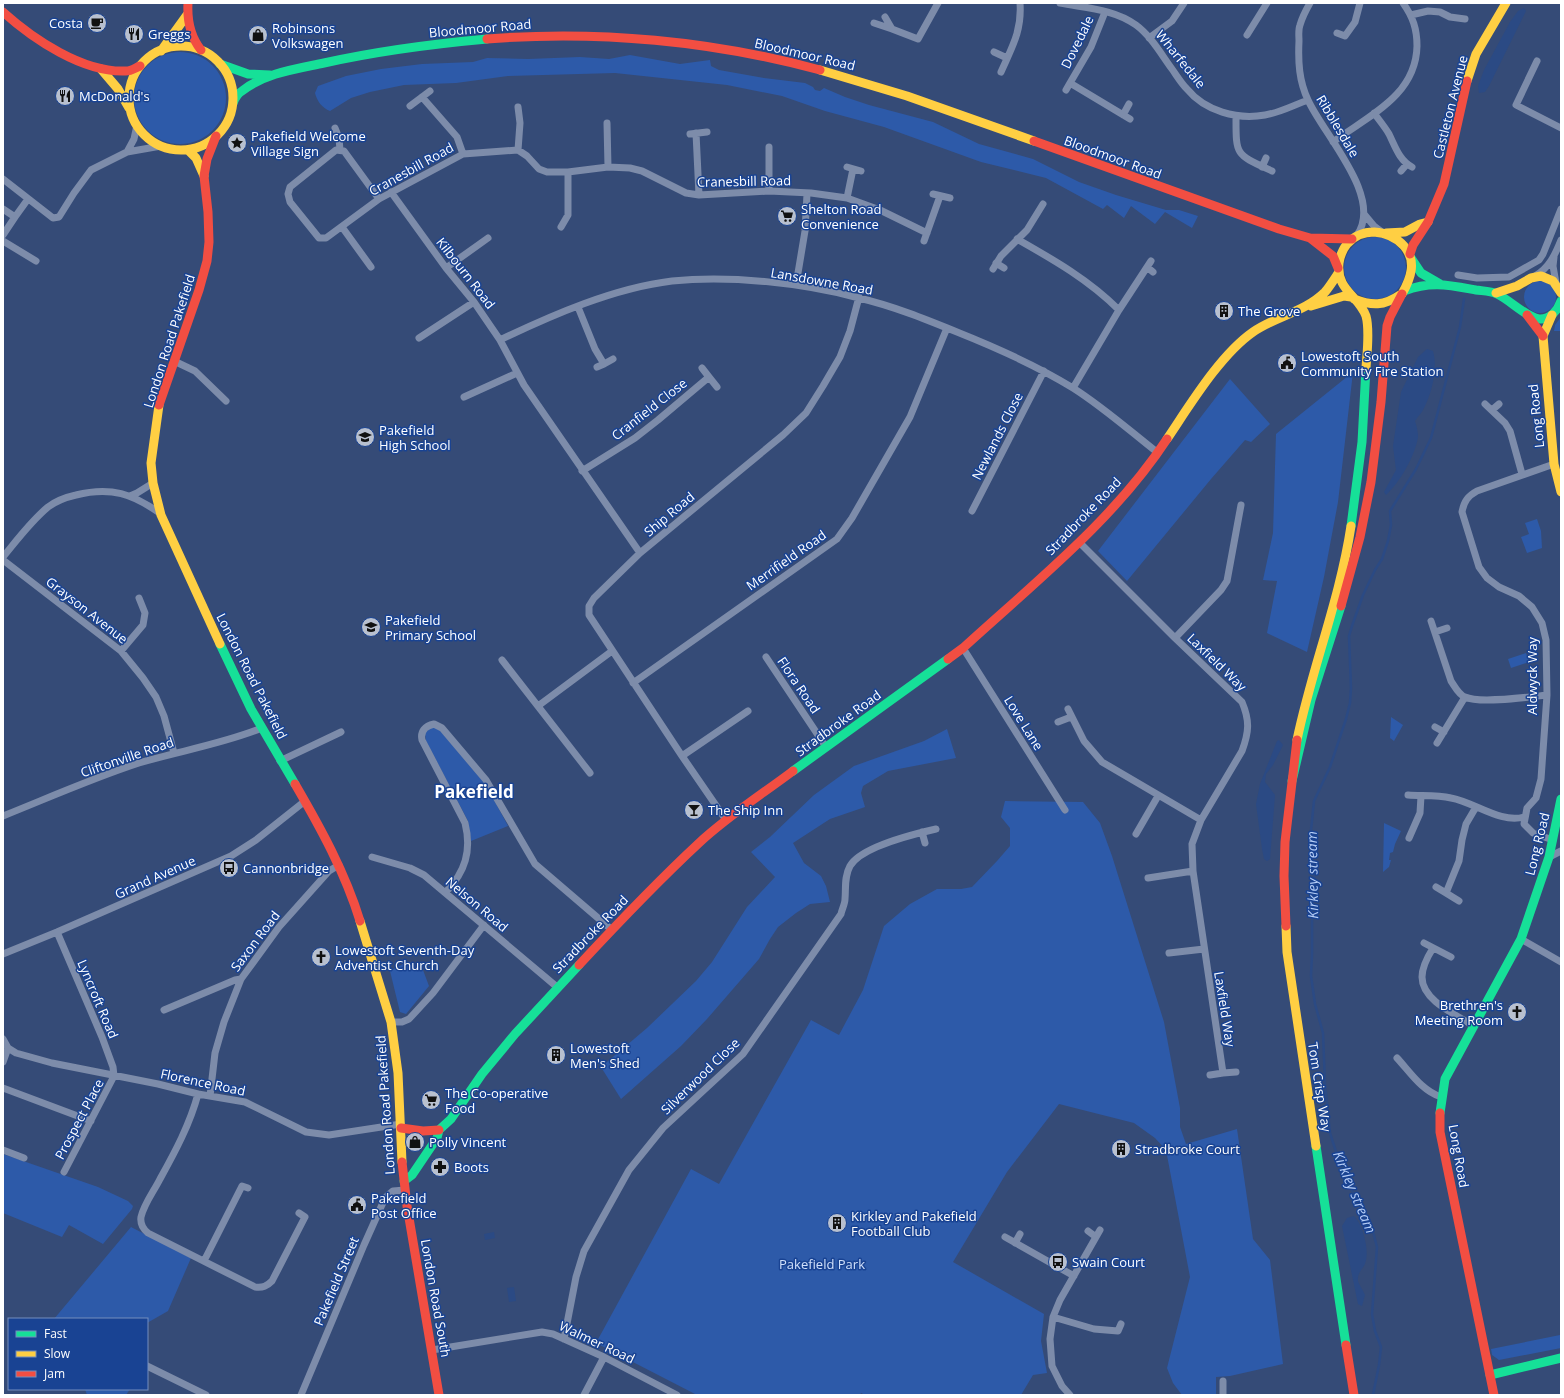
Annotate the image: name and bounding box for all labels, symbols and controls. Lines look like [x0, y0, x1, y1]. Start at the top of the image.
cafe icon: Costa [86, 12, 108, 34]
street label: Dovedale [1056, 13, 1098, 71]
place label: Costa [49, 14, 83, 32]
street label: Bloodmoor Road [428, 15, 532, 41]
place label: Robinsons Volkswagen [272, 19, 344, 52]
restaurant icon: Greggs [123, 23, 145, 45]
shop icon: Robinsons Volkswagen [247, 24, 269, 46]
place label: Greggs [148, 25, 190, 43]
street label: Wharfedale [1152, 26, 1210, 92]
street label: Bloodmoor Road [753, 34, 857, 74]
street label: Castleton Avenue [1428, 53, 1472, 161]
restaurant icon: McDonald's [54, 85, 76, 107]
place label: McDonald's [79, 87, 150, 105]
street label: Ribblesdale [1312, 91, 1364, 161]
place label: Pakefield Welcome Village Sign [251, 127, 366, 160]
street label: Bloodmoor Road [1062, 131, 1164, 183]
place icon: Pakefield Welcome Village Sign [226, 132, 248, 154]
street label: Cranesbill Road [365, 138, 457, 200]
street label: Cranesbill Road [697, 171, 791, 191]
place label: Shelton Road Convenience [801, 200, 882, 233]
supermarket icon: Shelton Road Convenience [776, 205, 798, 227]
street label: Kilbourn Road [432, 234, 500, 312]
street label: Lansdowne Road [769, 263, 875, 299]
street label: London Road Pakefield [139, 272, 199, 410]
building icon: The Grove [1213, 300, 1235, 322]
place label: The Grove [1238, 302, 1300, 320]
place label: Lowestoft South Community Fire Station [1301, 347, 1444, 380]
public building icon: Lowestoft South Community Fire Station [1276, 352, 1298, 374]
street label: Cranfield Close [608, 374, 690, 444]
street label: Long Road [1524, 383, 1548, 449]
street label: Newlands Close [967, 389, 1027, 483]
place label: Pakefield High School [379, 421, 451, 454]
school or university icon: Pakefield High School [354, 426, 376, 448]
street label: Stradbroke Road [1041, 473, 1125, 559]
street label: Ship Road [640, 488, 698, 540]
street label: Merrifield Road [743, 526, 829, 594]
street label: Grayson Avenue [42, 572, 132, 648]
street label: London Road Pakefield [212, 610, 292, 742]
place label: Pakefield Primary School [385, 611, 476, 644]
school or university icon: Pakefield Primary School [360, 616, 382, 638]
street label: Laxfield Way [1183, 629, 1251, 695]
street label: Aldwyck Way [1523, 636, 1541, 715]
street label: Flora Road [773, 653, 825, 717]
street label: Stradbroke Road [792, 686, 884, 760]
street label: Love Lane [1000, 692, 1048, 754]
street label: Cliftonville Road [78, 733, 176, 781]
district label: Pakefield [434, 780, 514, 803]
bar icon: The Ship Inn [683, 799, 705, 821]
place label: The Ship Inn [708, 801, 783, 819]
street label: Long Road [1521, 811, 1553, 877]
water label: Kirkley stream [1302, 831, 1322, 919]
street label: Grand Avenue [112, 851, 198, 903]
bus stop icon: Cannonbridge [218, 857, 240, 879]
place label: Cannonbridge [243, 859, 329, 877]
street label: Nelson Road [442, 872, 512, 936]
street label: Stradbroke Road [548, 891, 632, 977]
street label: Saxon Road [226, 907, 284, 975]
place label: Lowestoft Seventh-Day Adventist Church [335, 941, 475, 974]
church icon: Lowestoft Seventh-Day Adventist Church [310, 946, 332, 968]
street label: Lyncroft Road [73, 957, 123, 1041]
street label: Laxfield Way [1210, 970, 1240, 1048]
place label: Brethren's Meeting Room [1415, 996, 1503, 1029]
church icon: Brethren's Meeting Room [1506, 1001, 1528, 1023]
street label: Silverwood Close [657, 1034, 743, 1118]
street label: London Road Pakefield [371, 1035, 399, 1175]
place label: Lowestoft Men's Shed [570, 1039, 640, 1072]
street label: Tom Crisp Way [1304, 1041, 1336, 1134]
building icon: Lowestoft Men's Shed [545, 1044, 567, 1066]
street label: Florence Road [159, 1064, 247, 1100]
street label: Prospect Place [50, 1076, 108, 1162]
place label: The Co-operative Food [445, 1084, 548, 1117]
supermarket icon: The Co-operative Food [420, 1089, 442, 1111]
street label: Long Road [1445, 1123, 1473, 1189]
shop icon: Polly Vincent [404, 1131, 426, 1153]
place label: Polly Vincent [429, 1133, 507, 1151]
building icon: Stradbroke Court [1110, 1138, 1132, 1160]
place label: Stradbroke Court [1135, 1140, 1240, 1158]
water label: Kirkley stream [1329, 1148, 1381, 1236]
pharmacy icon: Boots [429, 1156, 451, 1178]
place label: Boots [454, 1158, 489, 1176]
place label: Pakefield Post Office [371, 1189, 437, 1222]
public building icon: Pakefield Post Office [346, 1194, 368, 1216]
place label: Kirkley and Pakefield Football Club [851, 1207, 977, 1240]
building icon: Kirkley and Pakefield Football Club [826, 1212, 848, 1234]
street label: Pakefield Street [309, 1233, 363, 1328]
street label: London Road South [417, 1238, 455, 1358]
bus stop icon: Swain Court [1047, 1251, 1069, 1273]
place label: Swain Court [1072, 1253, 1145, 1271]
park label: Pakefield Park [779, 1255, 865, 1273]
street label: Walmer Road [556, 1317, 638, 1367]
legend [8, 1318, 148, 1390]
text: Fast [44, 1325, 67, 1342]
text: Slow [44, 1345, 71, 1362]
text: Jam [43, 1365, 65, 1382]

